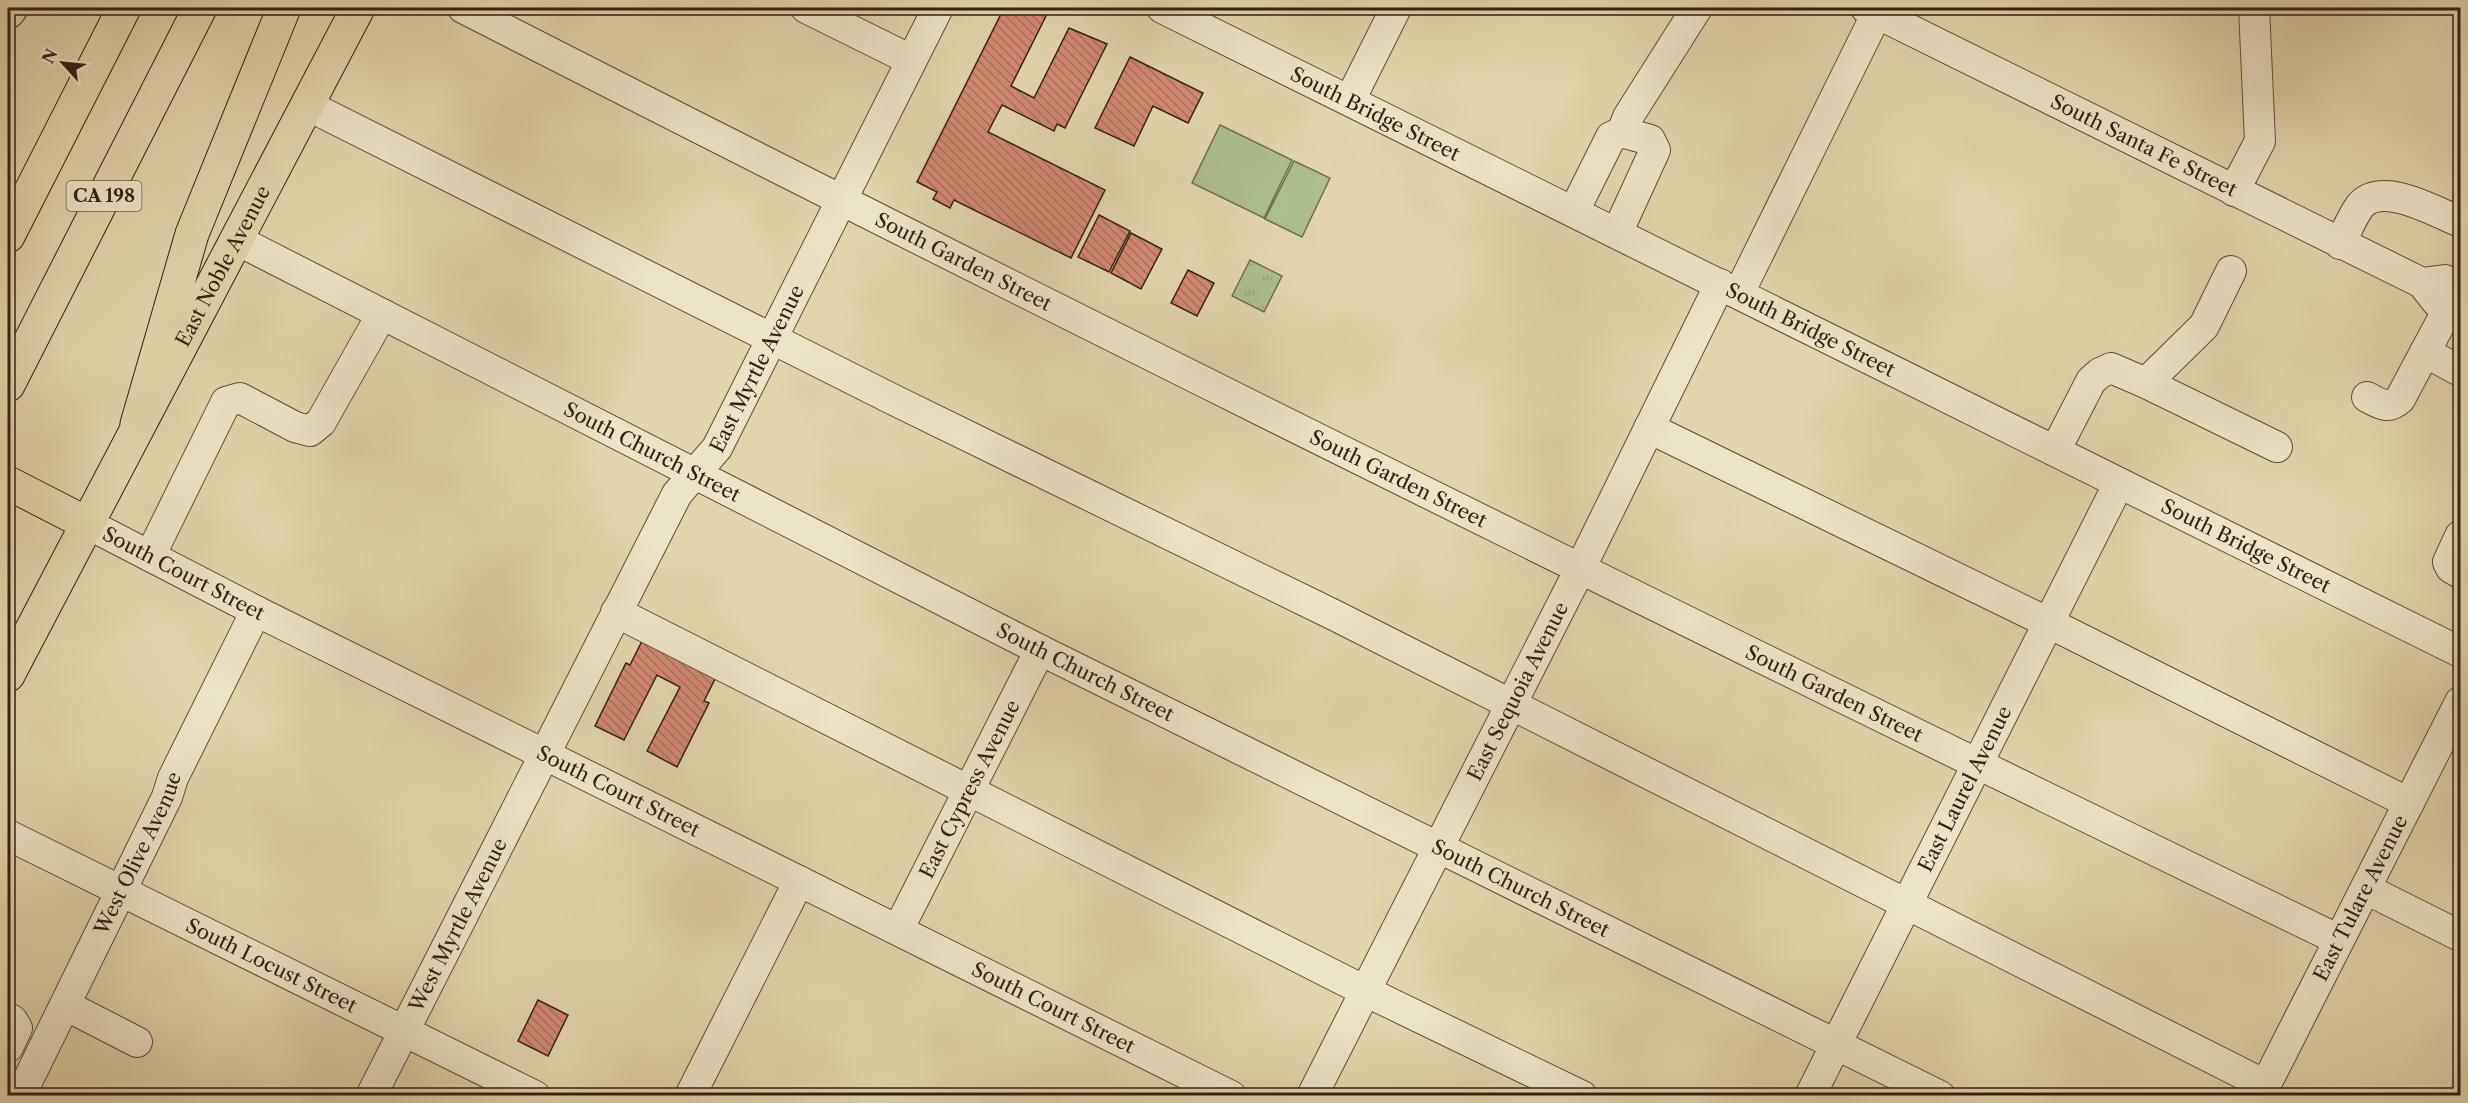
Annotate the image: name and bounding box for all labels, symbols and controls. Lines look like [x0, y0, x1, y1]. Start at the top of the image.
north arrow [33, 33, 93, 93]
text: N [38, 45, 62, 67]
street label: South Bridge Street [1287, 62, 1464, 166]
street label: South Santa Fe Street [2047, 89, 2241, 202]
road number: CA 198 [66, 181, 142, 211]
street label: East Noble Avenue [171, 181, 275, 351]
street label: South Garden Street [871, 207, 1056, 316]
street label: South Bridge Street [1722, 278, 1899, 382]
street label: East Myrtle Avenue [705, 281, 809, 457]
street label: South Church Street [560, 397, 744, 507]
street label: South Garden Street [1306, 425, 1491, 533]
street label: South Bridge Street [2157, 494, 2335, 598]
street label: South Court Street [99, 522, 269, 625]
street label: East Sequoia Avenue [1462, 598, 1573, 785]
street label: South Church Street [993, 618, 1178, 726]
street label: South Garden Street [1742, 640, 1927, 747]
street label: East Cypress Avenue [914, 696, 1025, 882]
street label: East Laurel Avenue [1913, 702, 2017, 876]
street label: South Court Street [533, 741, 704, 842]
street label: West Olive Avenue [89, 767, 186, 940]
street label: East Tulare Avenue [2308, 811, 2413, 985]
street label: West Myrtle Avenue [403, 834, 512, 1017]
street label: South Church Street [1428, 834, 1613, 942]
street label: South Locust Street [182, 913, 361, 1018]
street label: South Court Street [968, 957, 1139, 1058]

